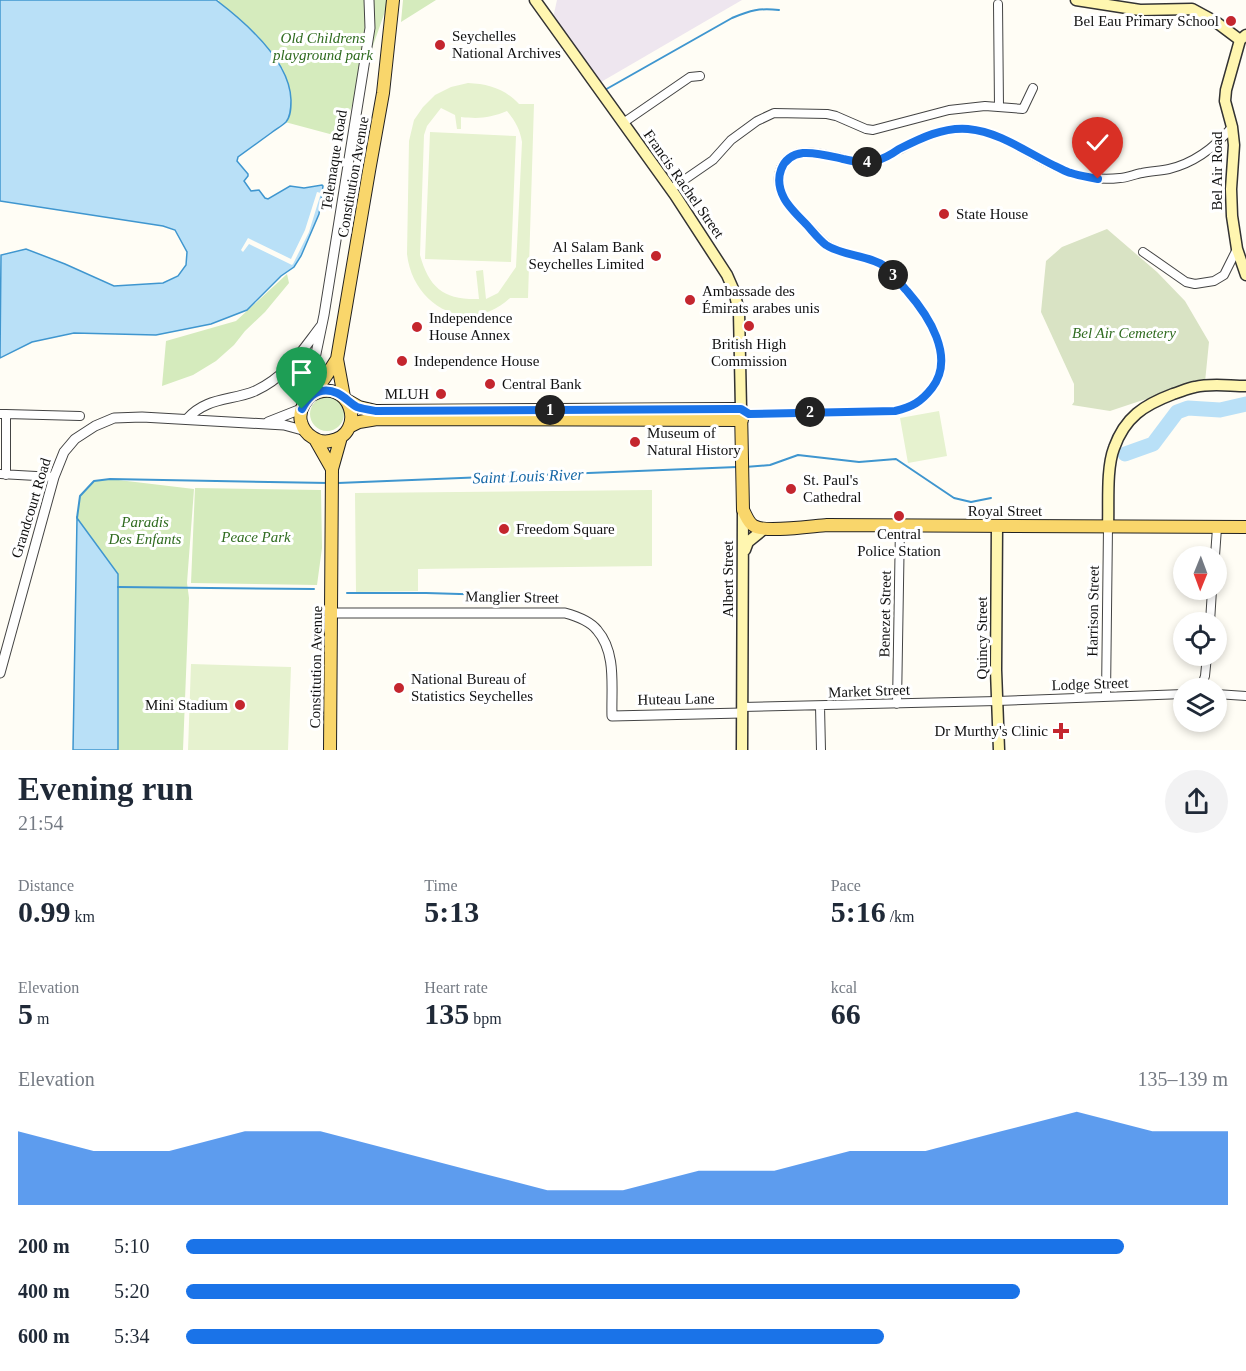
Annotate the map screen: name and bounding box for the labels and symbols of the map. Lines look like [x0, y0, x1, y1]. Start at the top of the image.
place label: Bel Eau Primary School [1074, 13, 1219, 29]
marker: Bel Eau Primary School [1224, 14, 1238, 28]
place label: Seychelles National Archives [452, 28, 561, 61]
park label: Old Childrens playground park [272, 30, 373, 63]
marker: Seychelles National Archives [433, 38, 447, 52]
street label: Telemaque Road [318, 108, 350, 211]
street label: Constitution Avenue [334, 115, 372, 239]
pin [1072, 117, 1123, 179]
street label: Francis Rachel Street [641, 127, 728, 242]
street label: Bel Air Road [1209, 131, 1225, 211]
pin: 4 [852, 147, 882, 177]
place label: State House [956, 206, 1028, 222]
marker: State House [937, 207, 951, 221]
place label: Al Salam Bank Seychelles Limited [529, 239, 644, 272]
marker: Al Salam Bank Seychelles Limited [649, 249, 663, 263]
pin: 3 [878, 260, 908, 290]
place label: Ambassade des Émirats arabes unis [702, 283, 820, 316]
marker: Ambassade des Émirats arabes unis [683, 293, 697, 307]
place label: Independence House Annex [429, 310, 513, 343]
marker: British High Commission [742, 319, 756, 333]
marker: Independence House Annex [410, 320, 424, 334]
park label: Bel Air Cemetery [1072, 325, 1176, 341]
place label: British High Commission [711, 336, 787, 369]
pin [276, 347, 327, 409]
place label: Independence House [414, 353, 540, 369]
marker: Independence House [395, 354, 409, 368]
place label: Central Bank [502, 376, 582, 392]
marker: Central Bank [483, 377, 497, 391]
place label: MLUH [385, 386, 429, 402]
marker: MLUH [434, 387, 448, 401]
pin: 1 [535, 395, 565, 425]
pin: 2 [795, 397, 825, 427]
place label: Museum of Natural History [647, 425, 741, 458]
marker: Museum of Natural History [628, 435, 642, 449]
street label: Grandcourt Road [8, 456, 54, 560]
water label: Saint Louis River [472, 466, 585, 486]
place label: St. Paul's Cathedral [803, 472, 861, 505]
marker: St. Paul's Cathedral [784, 482, 798, 496]
street label: Royal Street [968, 503, 1043, 519]
marker: Central Police Station [892, 509, 906, 523]
park label: Paradis Des Enfants [108, 514, 182, 547]
place label: Freedom Square [516, 521, 615, 537]
marker: Freedom Square [497, 522, 511, 536]
place label: Central Police Station [857, 526, 941, 559]
park label: Peace Park [220, 529, 291, 545]
street label: Albert Street [720, 540, 736, 618]
north arrow [1173, 546, 1227, 600]
street label: Harrison Street [1084, 564, 1102, 657]
street label: Benezet Street [876, 570, 894, 658]
street label: Manglier Street [465, 588, 560, 606]
street label: Quincy Street [974, 596, 990, 679]
street label: Constitution Avenue [307, 605, 325, 728]
place label: National Bureau of Statistics Seychelles [411, 671, 533, 704]
street label: Lodge Street [1051, 675, 1130, 693]
marker: National Bureau of Statistics Seychelles [392, 681, 406, 695]
street label: Market Street [828, 682, 911, 700]
street label: Huteau Lane [637, 690, 715, 708]
place label: Mini Stadium [145, 697, 228, 713]
marker: Mini Stadium [233, 698, 247, 712]
marker: Dr Murthy's Clinic [1052, 722, 1070, 740]
place label: Dr Murthy's Clinic [934, 723, 1048, 739]

